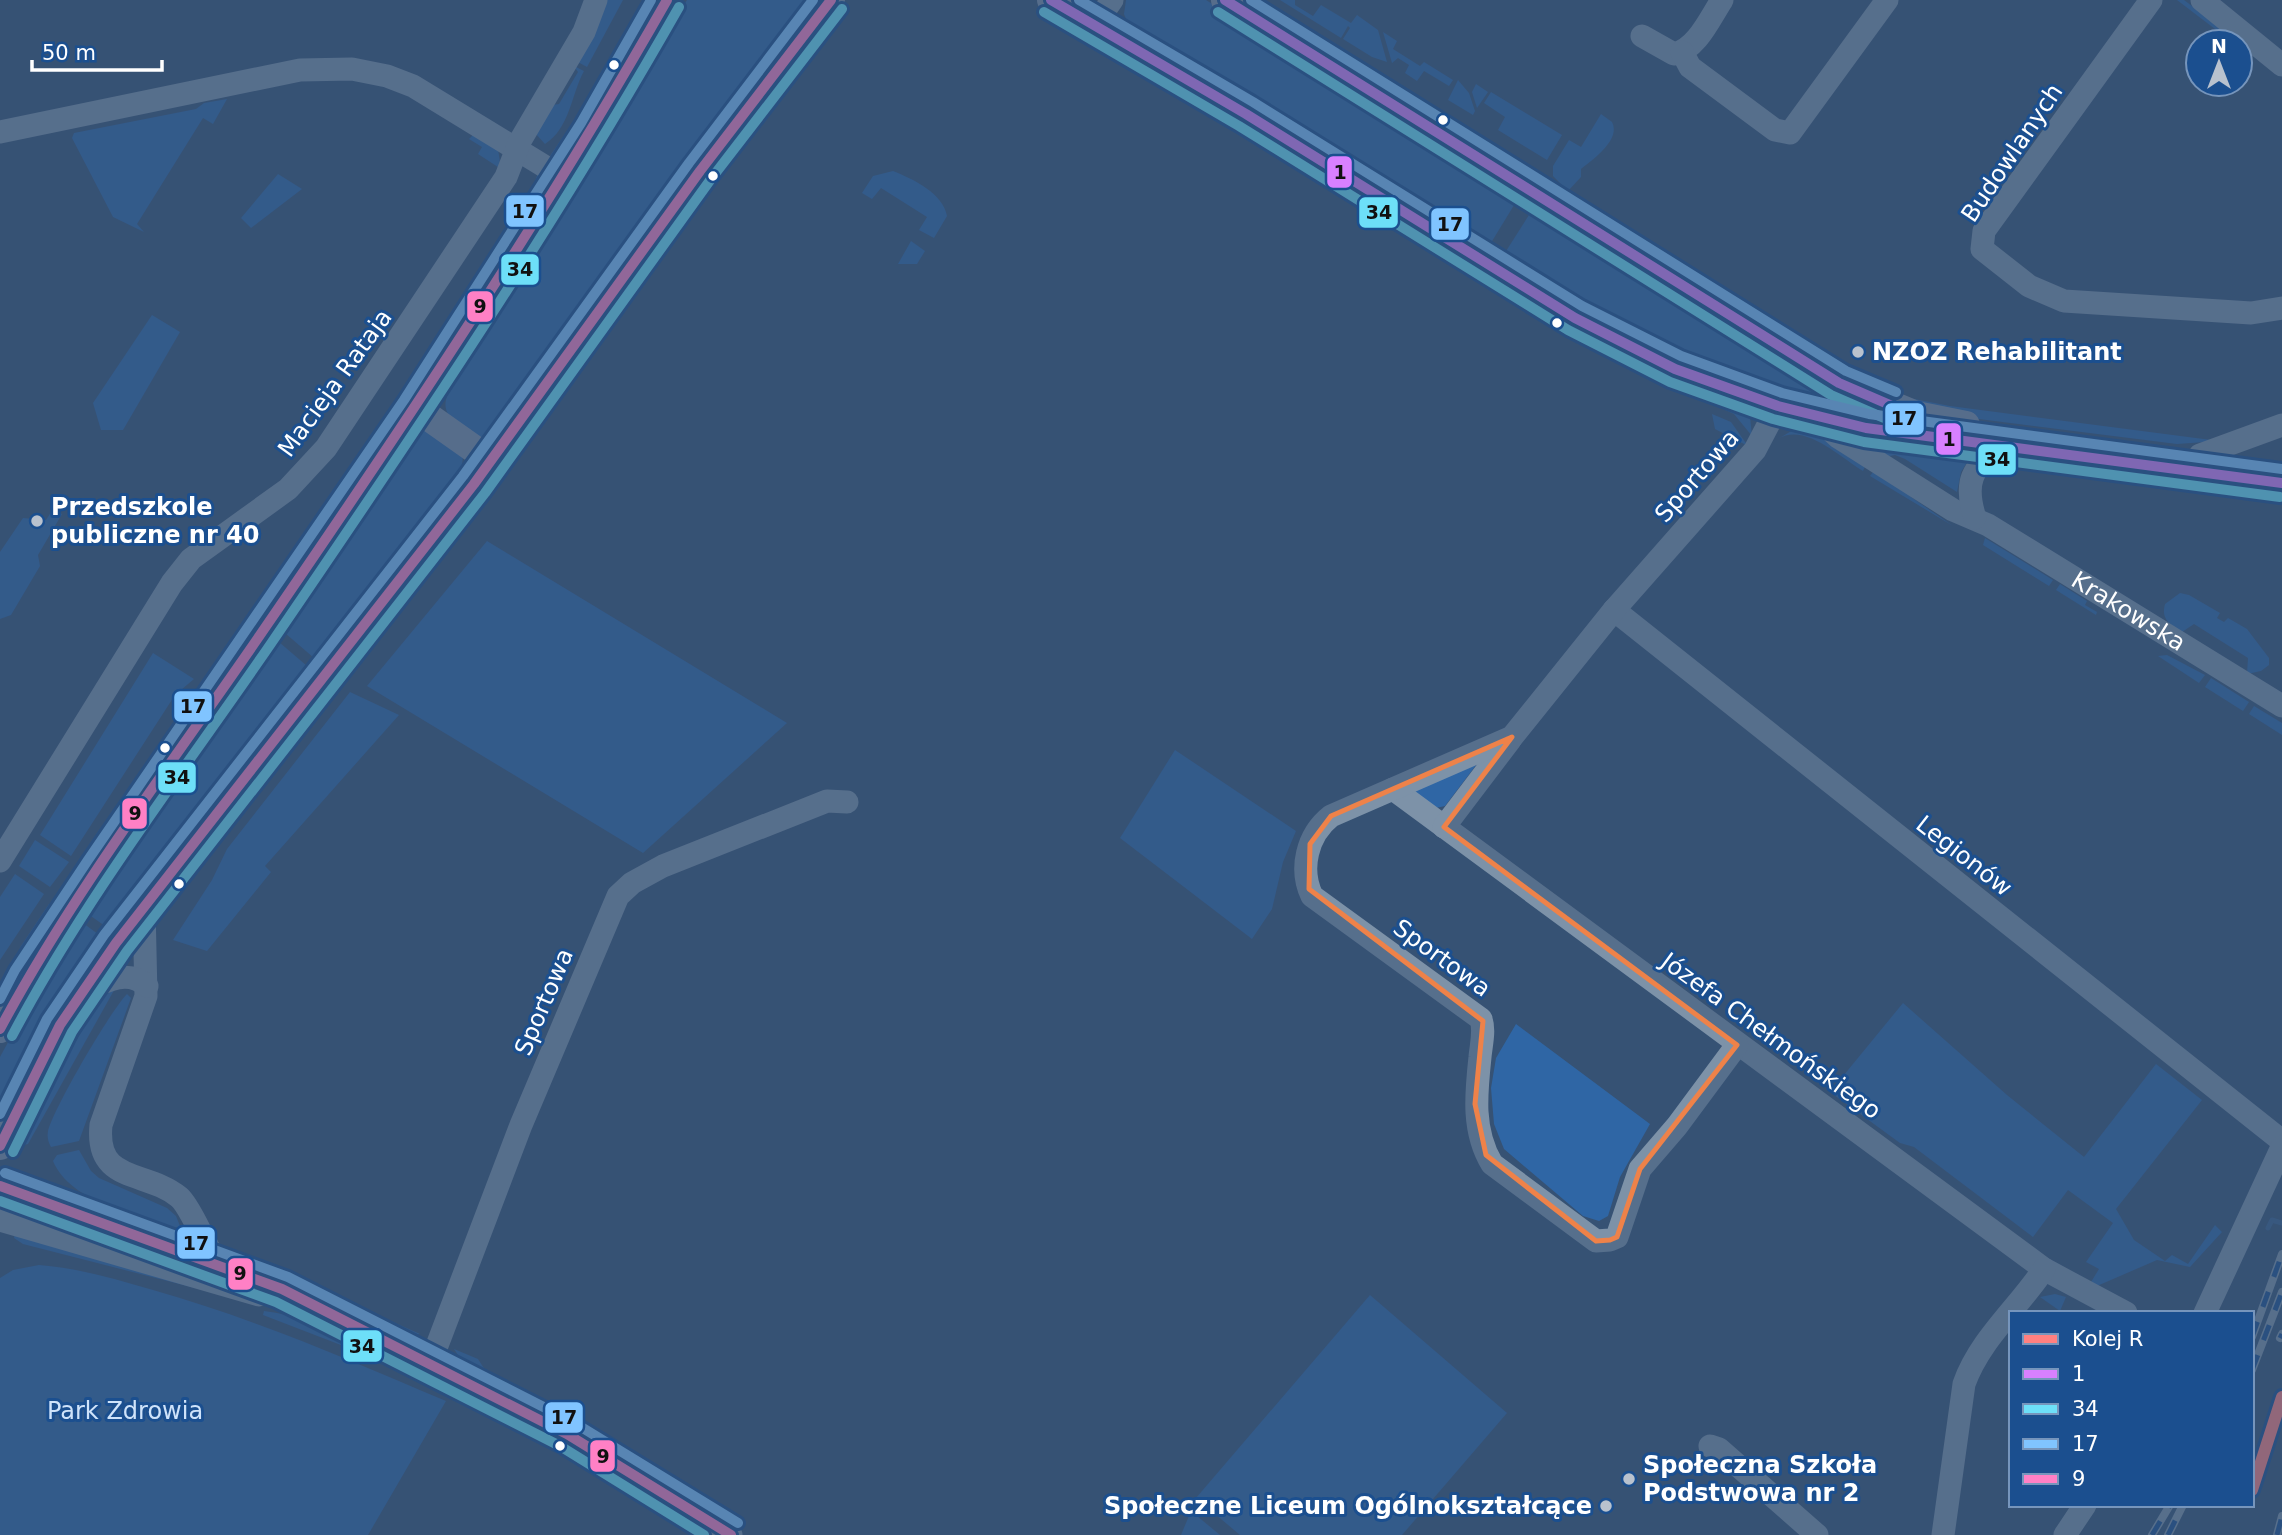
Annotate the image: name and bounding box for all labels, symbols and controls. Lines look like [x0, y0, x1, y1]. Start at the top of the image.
scale bar [32, 28, 161, 72]
north arrow [2184, 28, 2254, 98]
text: N [2211, 35, 2227, 57]
text: 50 m [42, 41, 96, 65]
unlabelled marker [607, 58, 621, 72]
street label: Budowlanych [1956, 79, 2068, 227]
unlabelled marker [1436, 113, 1450, 127]
line badge: 1 [1326, 155, 1353, 189]
text: 1 [1333, 161, 1347, 183]
unlabelled marker [706, 169, 720, 183]
line badge: 17 [505, 194, 545, 228]
line badge: 34 [1358, 196, 1399, 229]
text: 17 [512, 200, 538, 222]
text: 34 [1366, 201, 1392, 223]
line badge: 17 [1430, 207, 1470, 241]
text: 17 [1437, 213, 1463, 235]
line badge: 34 [500, 253, 540, 286]
text: 34 [507, 258, 533, 280]
line badge: 9 [466, 290, 494, 323]
text: 9 [473, 295, 487, 317]
street label: Macieja Rataja [272, 304, 398, 462]
unlabelled marker [1550, 316, 1564, 330]
place label: NZOZ Rehabilitant [1872, 338, 2122, 366]
marker: NZOZ Rehabilitant [1850, 344, 1866, 360]
line badge: 17 [1884, 402, 1925, 436]
text: 17 [1891, 407, 1917, 429]
line badge: 1 [1935, 422, 1962, 456]
street label: Sportowa [1649, 424, 1745, 528]
text: 1 [1942, 428, 1956, 450]
line badge: 34 [1977, 443, 2017, 476]
text: 34 [1984, 448, 2010, 470]
place label: Przedszkole publiczne nr 40 [51, 493, 260, 549]
marker: Przedszkole publiczne nr 40 [29, 513, 45, 529]
street label: Krakowska [2066, 566, 2191, 657]
line badge: 17 [173, 690, 213, 723]
text: 17 [180, 695, 206, 717]
unlabelled marker [158, 741, 172, 755]
line badge: 34 [157, 761, 197, 794]
text: 34 [164, 766, 190, 788]
line badge: 9 [121, 797, 148, 830]
text: 9 [128, 802, 142, 824]
street label: Legionów [1911, 810, 2017, 902]
unlabelled marker [172, 877, 186, 891]
street label: Sportowa [1388, 913, 1496, 1003]
street label: Sportowa [509, 944, 579, 1060]
street label: Józefa Chełmońskiego [1654, 946, 1886, 1125]
line badge: 17 [176, 1226, 216, 1260]
text: 17 [183, 1232, 209, 1254]
line badge: 9 [227, 1257, 254, 1291]
text: 9 [233, 1262, 247, 1284]
legend [2009, 1311, 2254, 1507]
text: Kolej R [2072, 1327, 2143, 1351]
line badge: 34 [342, 1329, 383, 1363]
text: 34 [349, 1335, 375, 1357]
text: 1 [2072, 1362, 2085, 1386]
park label: Park Zdrowia [47, 1397, 203, 1425]
text: 34 [2072, 1397, 2099, 1421]
line badge: 17 [544, 1401, 584, 1434]
text: 17 [551, 1406, 577, 1428]
text: 17 [2072, 1432, 2099, 1456]
unlabelled marker [553, 1439, 567, 1453]
line badge: 9 [589, 1439, 616, 1473]
text: 9 [596, 1445, 610, 1467]
place label: Społeczna Szkoła Podstwowa nr 2 [1643, 1451, 1877, 1507]
text: 9 [2072, 1467, 2085, 1491]
marker: Społeczna Szkoła Podstwowa nr 2 [1621, 1471, 1637, 1487]
place label: Społeczne Liceum Ogólnokształcące [1104, 1492, 1592, 1520]
marker: Społeczne Liceum Ogólnokształcące [1598, 1498, 1614, 1514]

